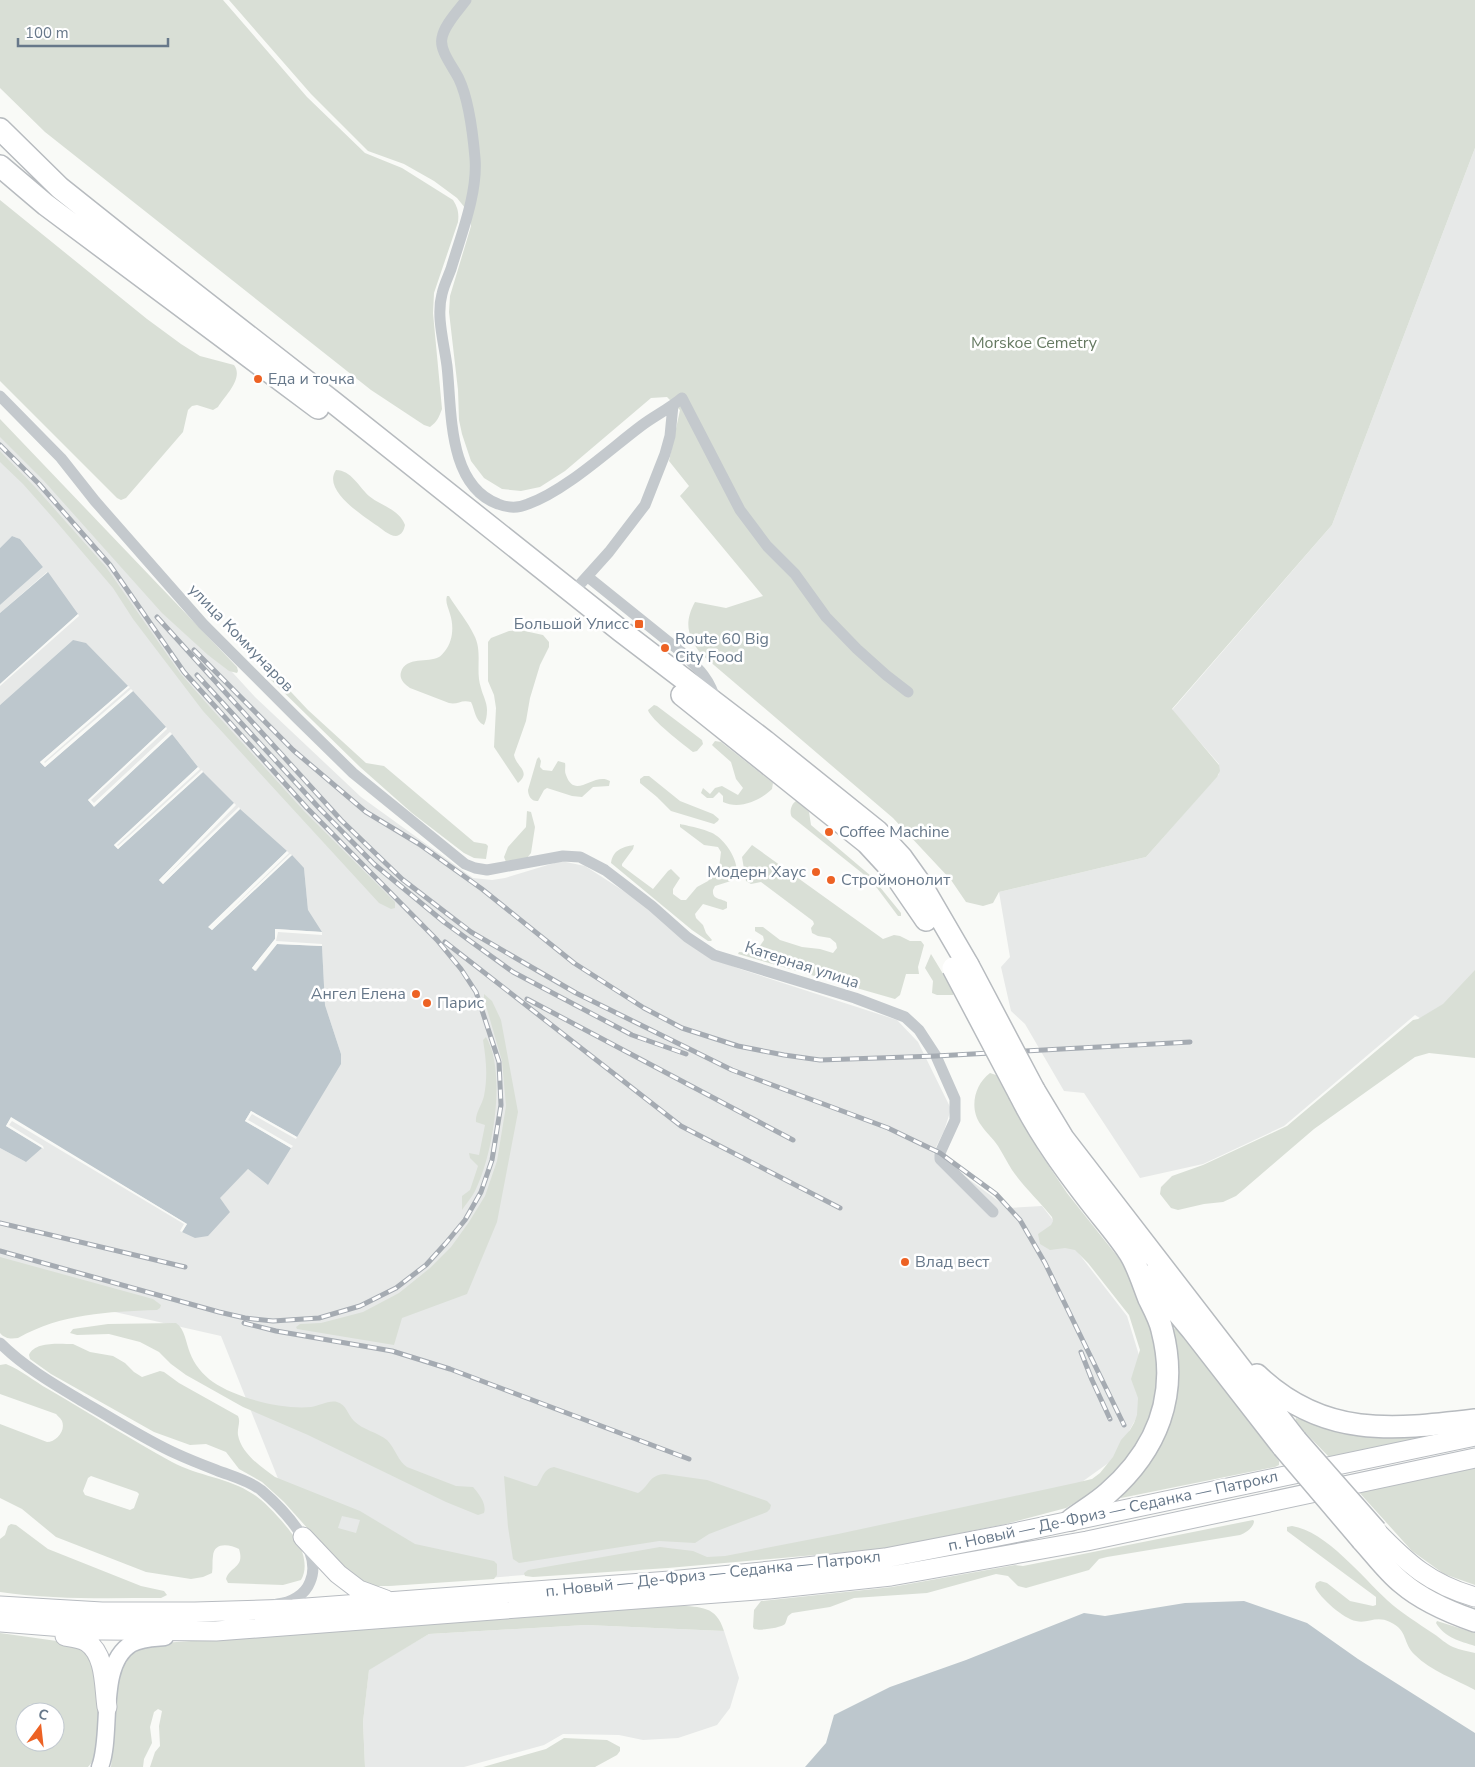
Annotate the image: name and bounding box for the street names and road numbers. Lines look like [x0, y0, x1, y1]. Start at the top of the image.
street label: улица Коммунаров [184, 579, 299, 697]
street label: Катерная улица [742, 936, 862, 994]
street label: п. Новый — Де-Фриз — Седанка — Патрокл [946, 1465, 1280, 1557]
street label: п. Новый — Де-Фриз — Седанка — Патрокл [544, 1545, 882, 1603]

